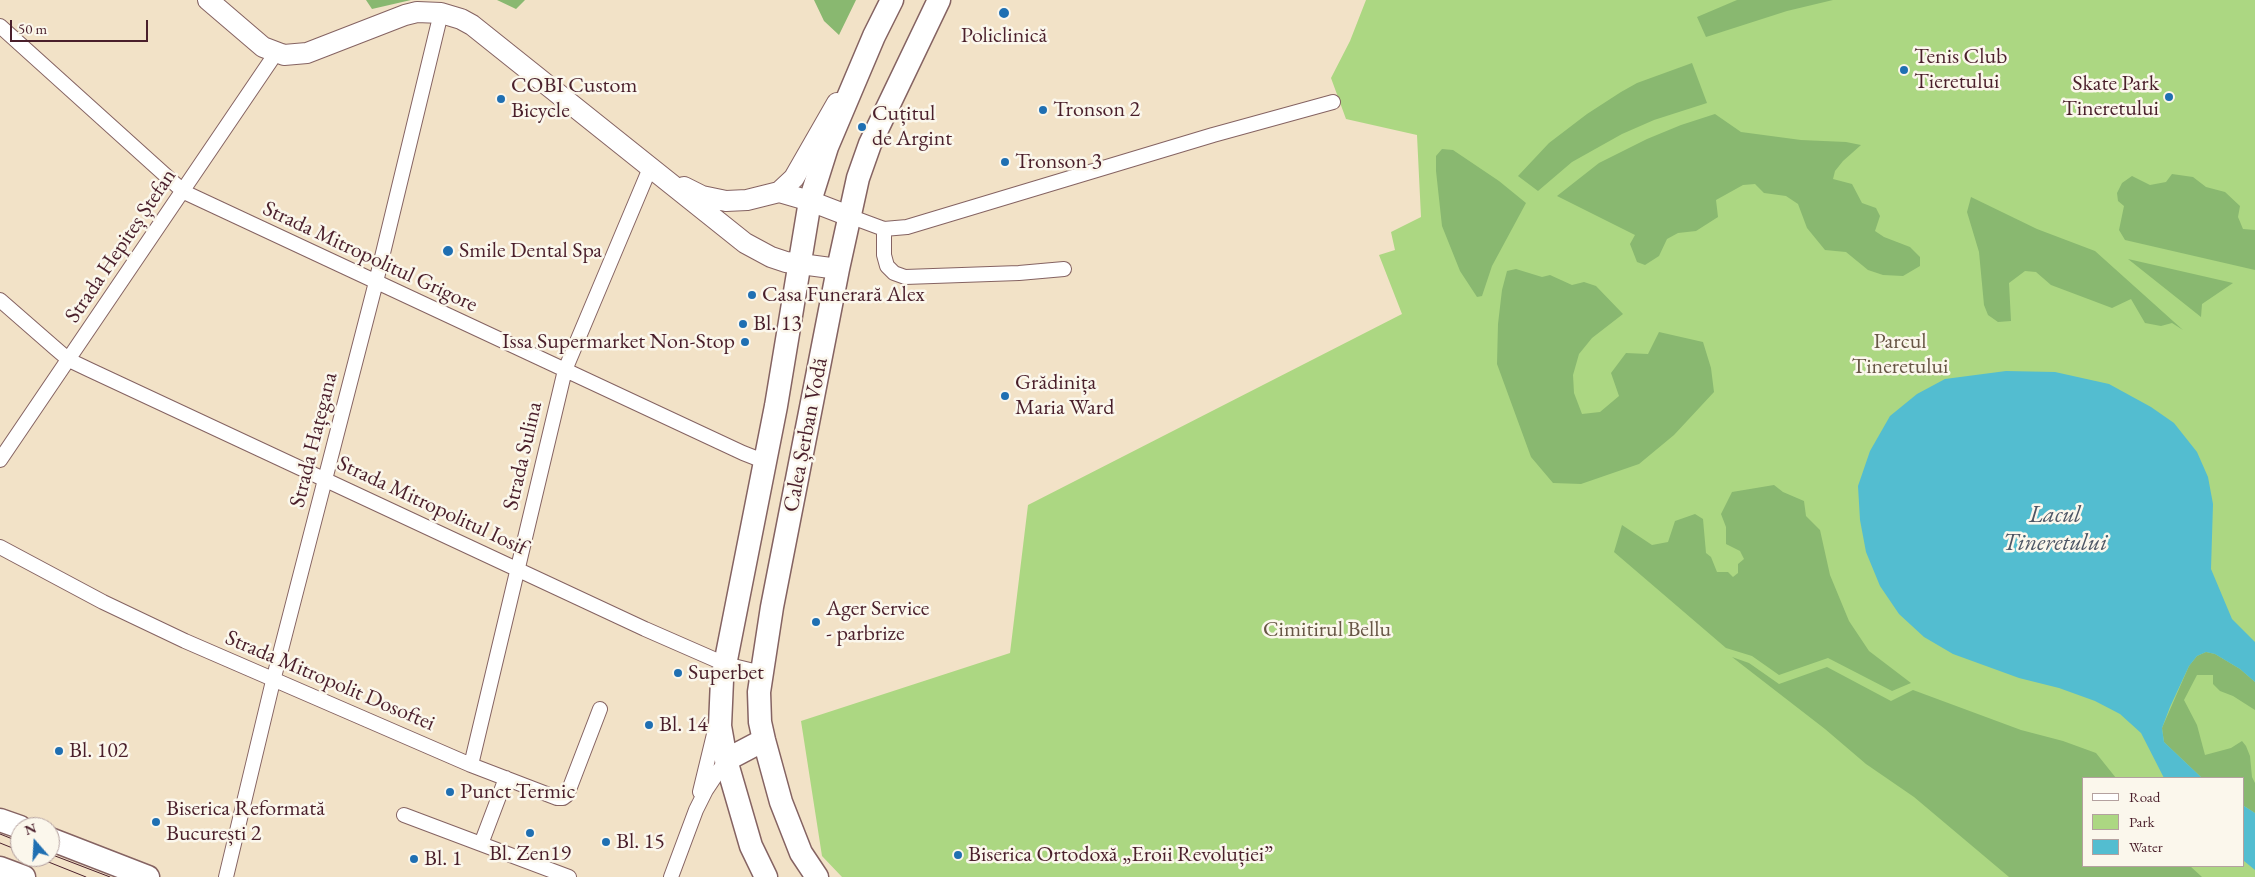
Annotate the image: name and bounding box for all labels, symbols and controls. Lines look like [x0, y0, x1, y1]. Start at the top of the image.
marker: Policlinică [997, 6, 1011, 20]
scale bar [12, 10, 150, 42]
text: 50 m [18, 19, 47, 38]
place label: Policlinică [961, 23, 1047, 49]
place label: Tenis Club Tieretului [1914, 44, 2007, 96]
marker: Tenis Club Tieretului [1898, 64, 1910, 76]
place label: Skate Park Tineretului [2062, 71, 2159, 122]
place label: COBI Custom Bicycle [511, 73, 637, 124]
marker: Skate Park Tineretului [2163, 91, 2175, 103]
marker: COBI Custom Bicycle [495, 93, 507, 105]
place label: Tronson 2 [1053, 97, 1140, 123]
place label: Cuțitul de Argint [872, 101, 952, 152]
marker: Tronson 2 [1037, 104, 1049, 116]
marker: Cuțitul de Argint [856, 121, 868, 133]
place label: Tronson 3 [1015, 149, 1102, 175]
marker: Tronson 3 [999, 156, 1011, 168]
street label: Strada Hepiteș Ștefan [60, 164, 182, 328]
street label: Strada Mitropolitul Grigore [258, 196, 482, 318]
place label: Smile Dental Spa [459, 238, 602, 264]
marker: Smile Dental Spa [441, 244, 455, 258]
place label: Casa Funerară Alex [762, 282, 925, 308]
marker: Casa Funerară Alex [746, 289, 758, 301]
place label: Bl. 13 [753, 311, 802, 337]
marker: Bl. 13 [737, 318, 749, 330]
place label: Issa Supermarket Non-Stop [502, 329, 735, 355]
park label: Parcul Tineretului [1851, 329, 1949, 381]
marker: Issa Supermarket Non-Stop [739, 336, 751, 348]
street label: Calea Șerban Vodă [778, 356, 834, 514]
street label: Strada Hațegana [284, 370, 344, 510]
place label: Grădinița Maria Ward [1015, 370, 1114, 422]
marker: Grădinița Maria Ward [999, 390, 1011, 402]
street label: Strada Sulina [498, 399, 548, 513]
street label: Strada Mitropolitul Iosif [333, 450, 531, 562]
water label: Lacul Tineretului [2003, 501, 2107, 557]
place label: Ager Service - parbrize [826, 596, 929, 648]
marker: Ager Service - parbrize [810, 616, 822, 628]
park label: Cimitirul Bellu [1263, 617, 1391, 643]
street label: Strada Mitropolit Dosoftei [221, 625, 439, 737]
place label: Superbet [688, 660, 764, 686]
marker: Superbet [672, 667, 684, 679]
place label: Bl. 14 [659, 712, 708, 738]
marker: Bl. 14 [643, 719, 655, 731]
place label: Bl. 102 [69, 738, 128, 764]
marker: Bl. 102 [53, 745, 65, 757]
legend [2082, 777, 2245, 867]
place label: Punct Termic [460, 779, 575, 805]
marker: Punct Termic [444, 786, 456, 798]
text: Road [2129, 787, 2160, 806]
place label: Biserica Reformată București 2 [166, 796, 325, 848]
text: Park [2129, 812, 2155, 831]
marker: Biserica Reformată București 2 [150, 816, 162, 828]
north arrow [10, 817, 60, 867]
text: N [22, 818, 39, 839]
marker: Bl. Zen19 [524, 827, 536, 839]
place label: Bl. 15 [616, 829, 665, 855]
marker: Bl. 15 [600, 836, 612, 848]
text: Water [2129, 837, 2163, 856]
place label: Bl. Zen19 [489, 841, 571, 867]
place label: Biserica Ortodoxă „Eroii Revoluției” [968, 842, 1273, 868]
place label: Bl. 1 [424, 846, 462, 872]
marker: Biserica Ortodoxă „Eroii Revoluției” [952, 849, 964, 861]
marker: Bl. 1 [408, 853, 420, 865]

